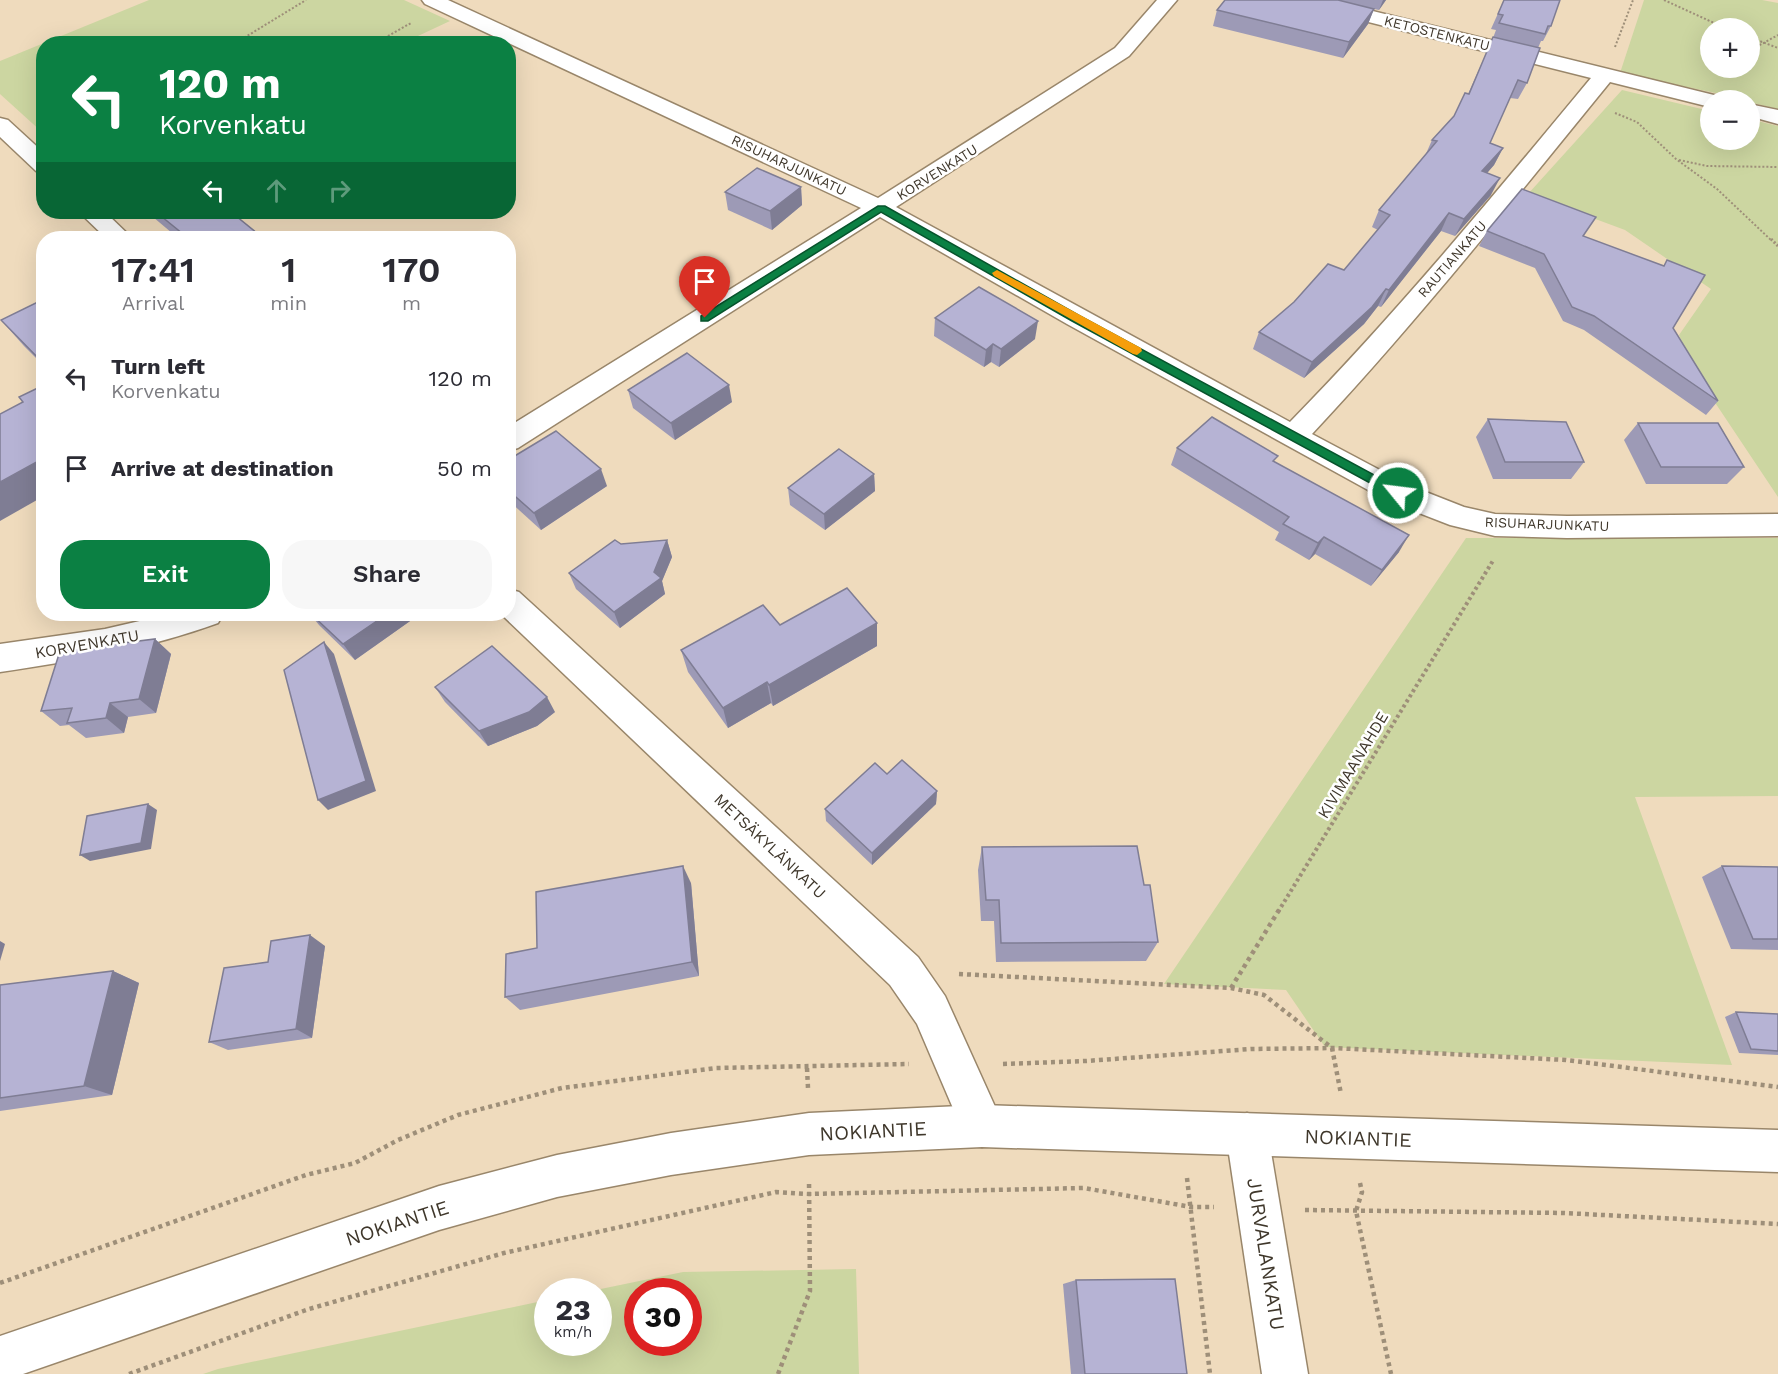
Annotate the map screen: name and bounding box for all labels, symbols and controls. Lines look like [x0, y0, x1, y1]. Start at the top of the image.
street label: KETOSTENKATU [1382, 12, 1492, 54]
map controls [1700, 18, 1760, 150]
button: + [1700, 18, 1760, 78]
text: 120 m [159, 59, 281, 108]
icon: left [60, 60, 138, 138]
button: − [1700, 90, 1760, 150]
text: Korvenkatu [159, 109, 307, 141]
street label: RISUHARJUNKATU [729, 131, 849, 199]
street label: KORVENKATU [894, 141, 980, 203]
icon: left [197, 174, 230, 207]
icon: ahead [260, 174, 293, 207]
icon: right [323, 174, 356, 207]
street label: RAUTIANKATU [1415, 218, 1489, 300]
text: 17:41 [111, 249, 195, 291]
text: 1 [281, 249, 296, 291]
text: 170 [382, 249, 441, 291]
pin [679, 256, 730, 318]
icon: arrive [688, 265, 721, 298]
text: Arrival [122, 291, 184, 315]
text: min [270, 291, 307, 315]
text: m [402, 291, 421, 315]
text: Turn left [111, 354, 205, 379]
icon: left [60, 362, 93, 395]
text: 120 m [428, 366, 492, 391]
text: Korvenkatu [111, 379, 221, 403]
icon: arrive [60, 452, 93, 485]
text: Arrive at destination [111, 456, 334, 481]
text: 50 m [437, 456, 492, 481]
position arrow [1366, 461, 1430, 525]
street label: RISUHARJUNKATU [1484, 514, 1610, 534]
button: Exit [60, 540, 270, 609]
button: Share [282, 540, 492, 609]
street label: KORVENKATU [33, 625, 141, 663]
street label: KIVIMAANAHDE [1314, 708, 1392, 822]
street label: METSÄKYLÄNKATU [710, 789, 830, 903]
street label: NOKIANTIE [819, 1116, 927, 1146]
street label: NOKIANTIE [1304, 1124, 1412, 1152]
street label: JURVALANKATU [1242, 1176, 1290, 1332]
street label: NOKIANTIE [342, 1195, 452, 1251]
speed limit sign: 30 [624, 1278, 702, 1356]
text: 23 [555, 1292, 591, 1327]
text: km/h [554, 1323, 592, 1341]

